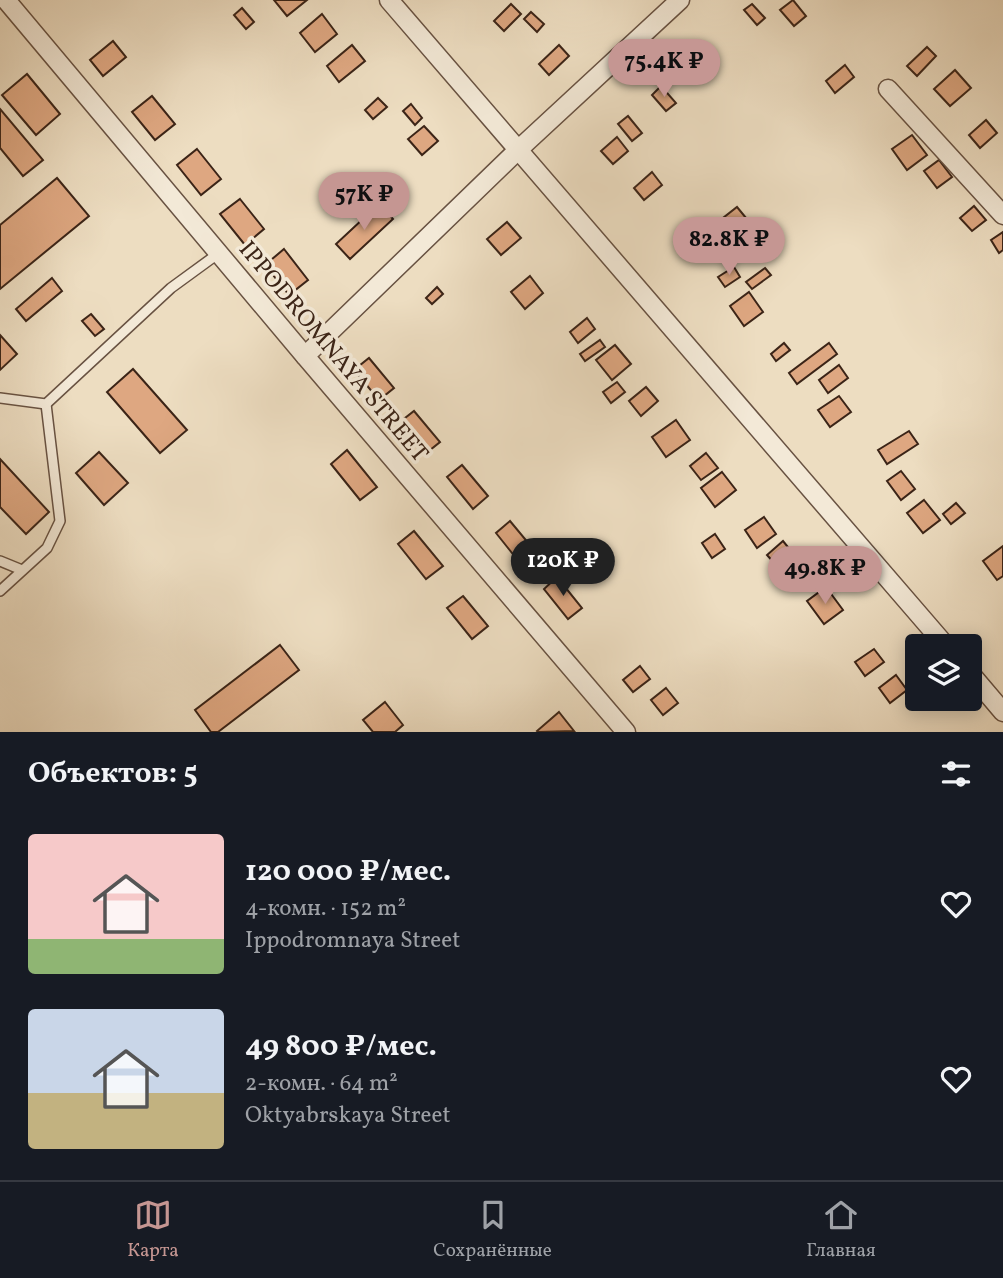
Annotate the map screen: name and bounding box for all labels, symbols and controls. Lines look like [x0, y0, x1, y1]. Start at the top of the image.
pin: 75.4K ₽ [599, 40, 729, 99]
text: 75.4K ₽ [624, 46, 704, 78]
pin: 57K ₽ [315, 173, 413, 232]
text: 57K ₽ [334, 179, 394, 211]
pin: 82.8K ₽ [664, 218, 794, 277]
text: 82.8K ₽ [689, 224, 769, 256]
street label: IPPODROMNAYA STREET [230, 234, 435, 470]
pin: 120K ₽ [506, 538, 620, 598]
text: 120K ₽ [527, 545, 599, 577]
pin: 49.8K ₽ [760, 546, 890, 606]
text: 49.8K ₽ [784, 553, 866, 585]
map controls [905, 634, 982, 711]
button: layers [905, 634, 982, 711]
text: Объектов: 5 [28, 753, 198, 795]
icon: filters [937, 755, 975, 793]
text: 120 000 ₽/мес. [245, 851, 451, 893]
icon: home [84, 862, 168, 946]
icon: heart [937, 885, 975, 923]
text: 4-комн. · 152 m² [245, 893, 406, 925]
text: Ippodromnaya Street [245, 925, 460, 957]
text: 49 800 ₽/мес. [245, 1026, 437, 1068]
icon: home [84, 1037, 168, 1121]
icon: heart [937, 1060, 975, 1098]
text: 2-комн. · 64 m² [245, 1068, 398, 1100]
text: Oktyabrskaya Street [245, 1100, 450, 1132]
tab: Карта [127, 1196, 179, 1264]
tab: Сохранённые [433, 1196, 552, 1264]
tab: Главная [806, 1196, 876, 1264]

